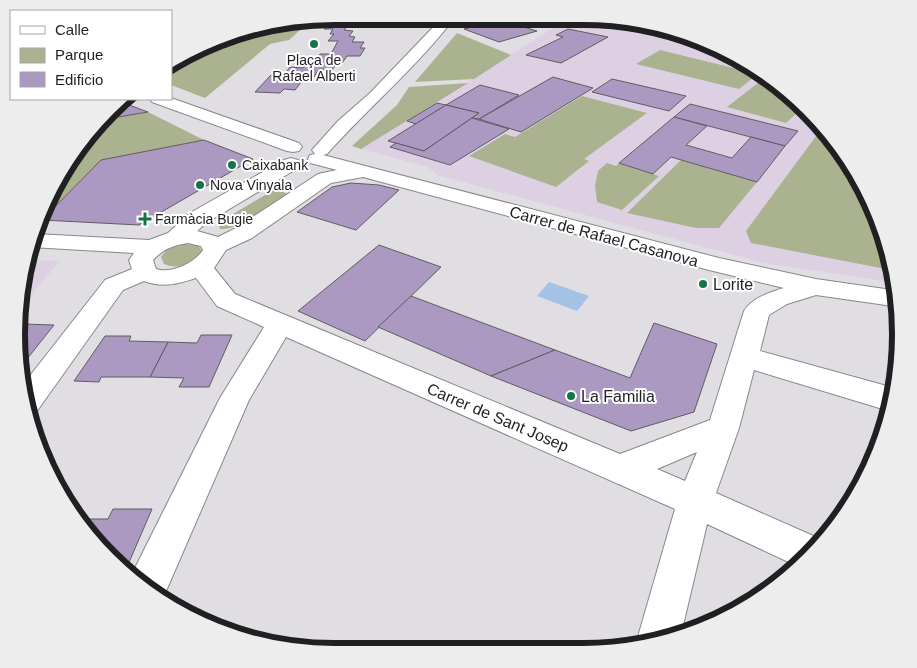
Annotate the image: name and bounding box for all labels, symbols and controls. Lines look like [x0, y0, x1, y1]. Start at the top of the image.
legend [10, 10, 172, 100]
text: Calle [55, 21, 89, 38]
marker: Plaça de Rafael Alberti [308, 38, 320, 50]
text: Parque [55, 46, 103, 63]
place label: Plaça de Rafael Alberti [272, 52, 356, 84]
text: Edificio [55, 71, 103, 88]
place label: Caixabank [242, 157, 309, 173]
marker: Caixabank [226, 159, 238, 171]
place label: Nova Vinyala [210, 177, 292, 193]
marker: Nova Vinyala [194, 179, 206, 191]
street label: Carrer de Rafael Casanova [508, 203, 700, 270]
place label: Farmàcia Bugie [155, 211, 253, 227]
marker: Farmàcia Bugie [139, 213, 151, 225]
place label: Lorite [713, 276, 753, 293]
marker: Lorite [697, 278, 709, 290]
street label: Carrer de Sant Josep [424, 380, 571, 455]
place label: La Familia [581, 388, 655, 405]
marker: La Familia [565, 390, 577, 402]

